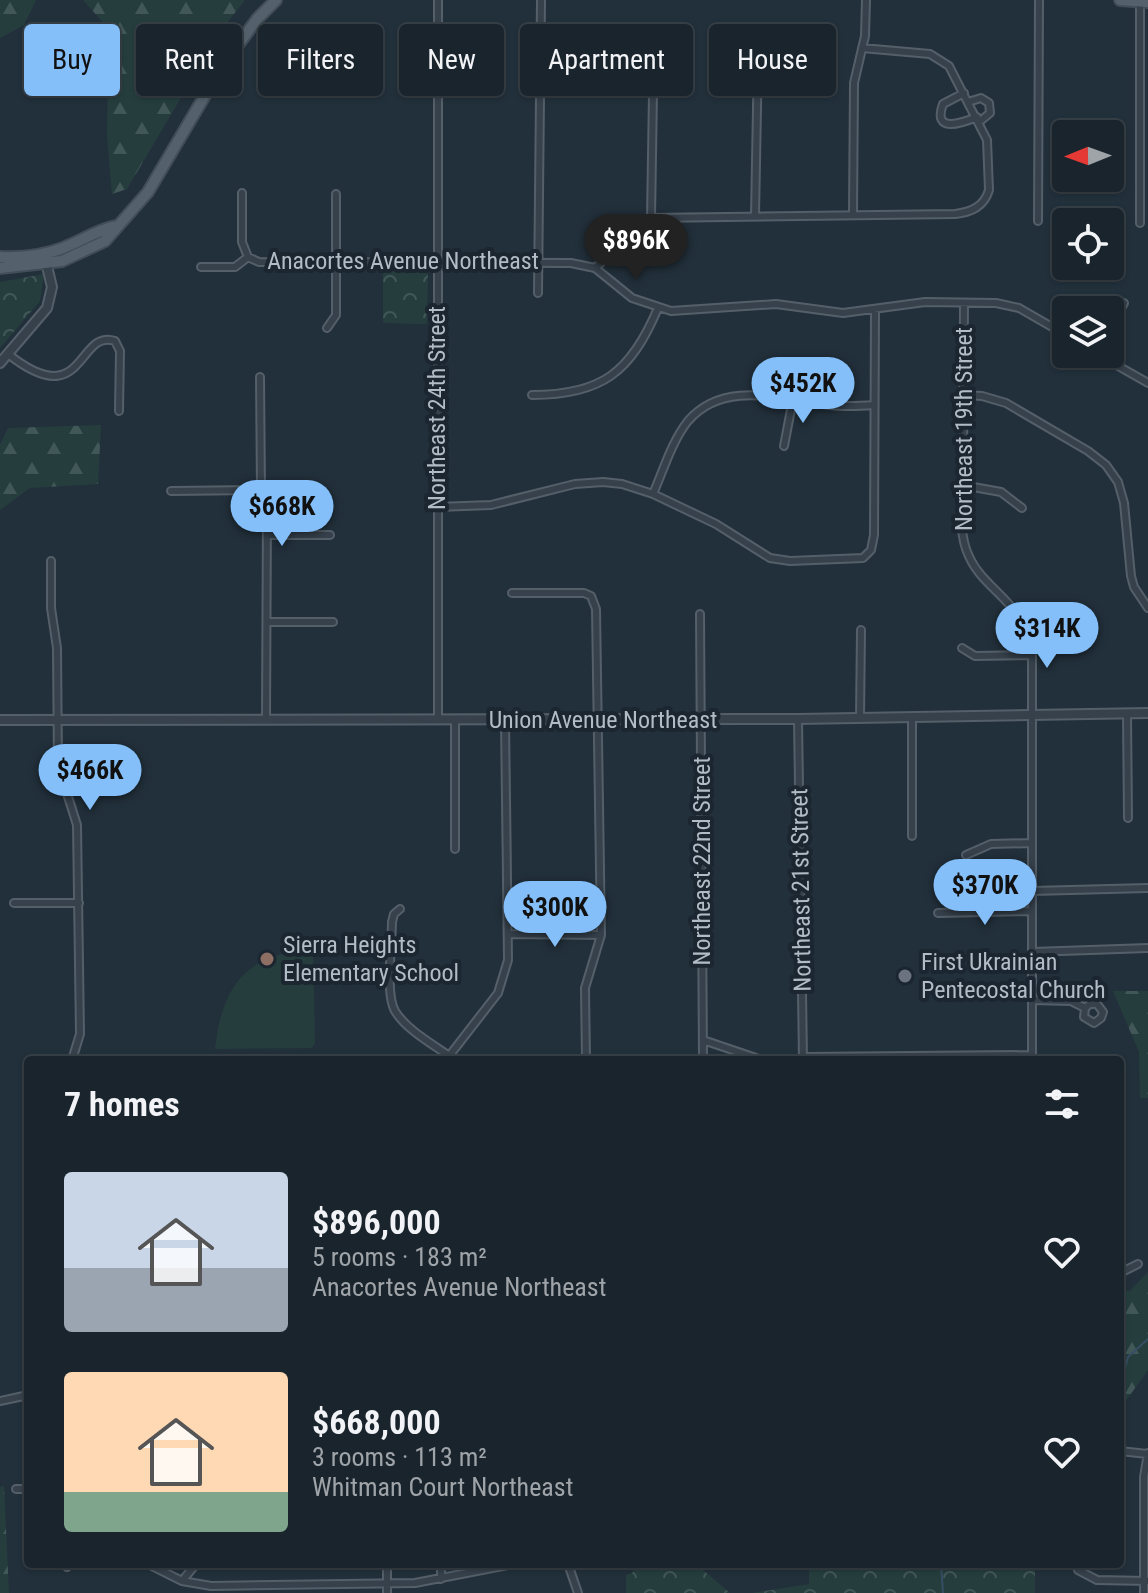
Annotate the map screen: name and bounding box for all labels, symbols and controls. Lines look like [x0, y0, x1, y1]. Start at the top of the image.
chip: Buy [24, 24, 120, 96]
chip: Rent [136, 24, 242, 96]
chip: Filters [258, 24, 383, 96]
chip: New [399, 24, 504, 96]
chip: Apartment [520, 24, 693, 96]
chip: House [709, 24, 836, 96]
north arrow [1052, 120, 1124, 192]
map controls [1052, 120, 1124, 368]
button: locate [1052, 208, 1124, 280]
pin: $896K [580, 214, 692, 282]
text: $896K [603, 225, 669, 255]
street label: Anacortes Avenue Northeast [267, 247, 539, 275]
button: layers [1052, 296, 1124, 368]
street label: Northeast 24th Street [423, 306, 451, 510]
street label: Northeast 19th Street [950, 327, 978, 531]
pin: $452K [747, 357, 859, 425]
text: $452K [770, 368, 836, 398]
pin: $668K [226, 480, 338, 548]
text: $668K [249, 491, 315, 521]
pin: $314K [991, 602, 1103, 670]
text: $314K [1014, 613, 1080, 643]
street label: Union Avenue Northeast [489, 706, 717, 734]
pin: $466K [34, 744, 146, 812]
text: $466K [57, 755, 123, 785]
street label: Northeast 22nd Street [688, 757, 716, 965]
street label: Northeast 21st Street [785, 788, 817, 992]
pin: $370K [929, 859, 1041, 927]
text: $370K [952, 870, 1018, 900]
pin: $300K [499, 881, 611, 949]
text: $300K [522, 892, 588, 922]
place label: Sierra Heights Elementary School [283, 931, 459, 987]
place label: First Ukrainian Pentecostal Church [921, 948, 1106, 1004]
marker: Sierra Heights Elementary School [258, 950, 276, 968]
marker: First Ukrainian Pentecostal Church [896, 967, 914, 985]
icon: filters [1040, 1082, 1084, 1126]
text: 7 homes [64, 1084, 180, 1124]
text: $896,000 [312, 1202, 441, 1242]
icon: home [128, 1204, 224, 1300]
icon: heart [1040, 1230, 1084, 1274]
text: 5 rooms · 183 m² [312, 1242, 487, 1272]
text: Anacortes Avenue Northeast [312, 1272, 606, 1302]
text: $668,000 [312, 1402, 441, 1442]
icon: home [128, 1404, 224, 1500]
icon: heart [1040, 1430, 1084, 1474]
text: 3 rooms · 113 m² [312, 1442, 487, 1472]
text: Whitman Court Northeast [312, 1472, 573, 1502]

